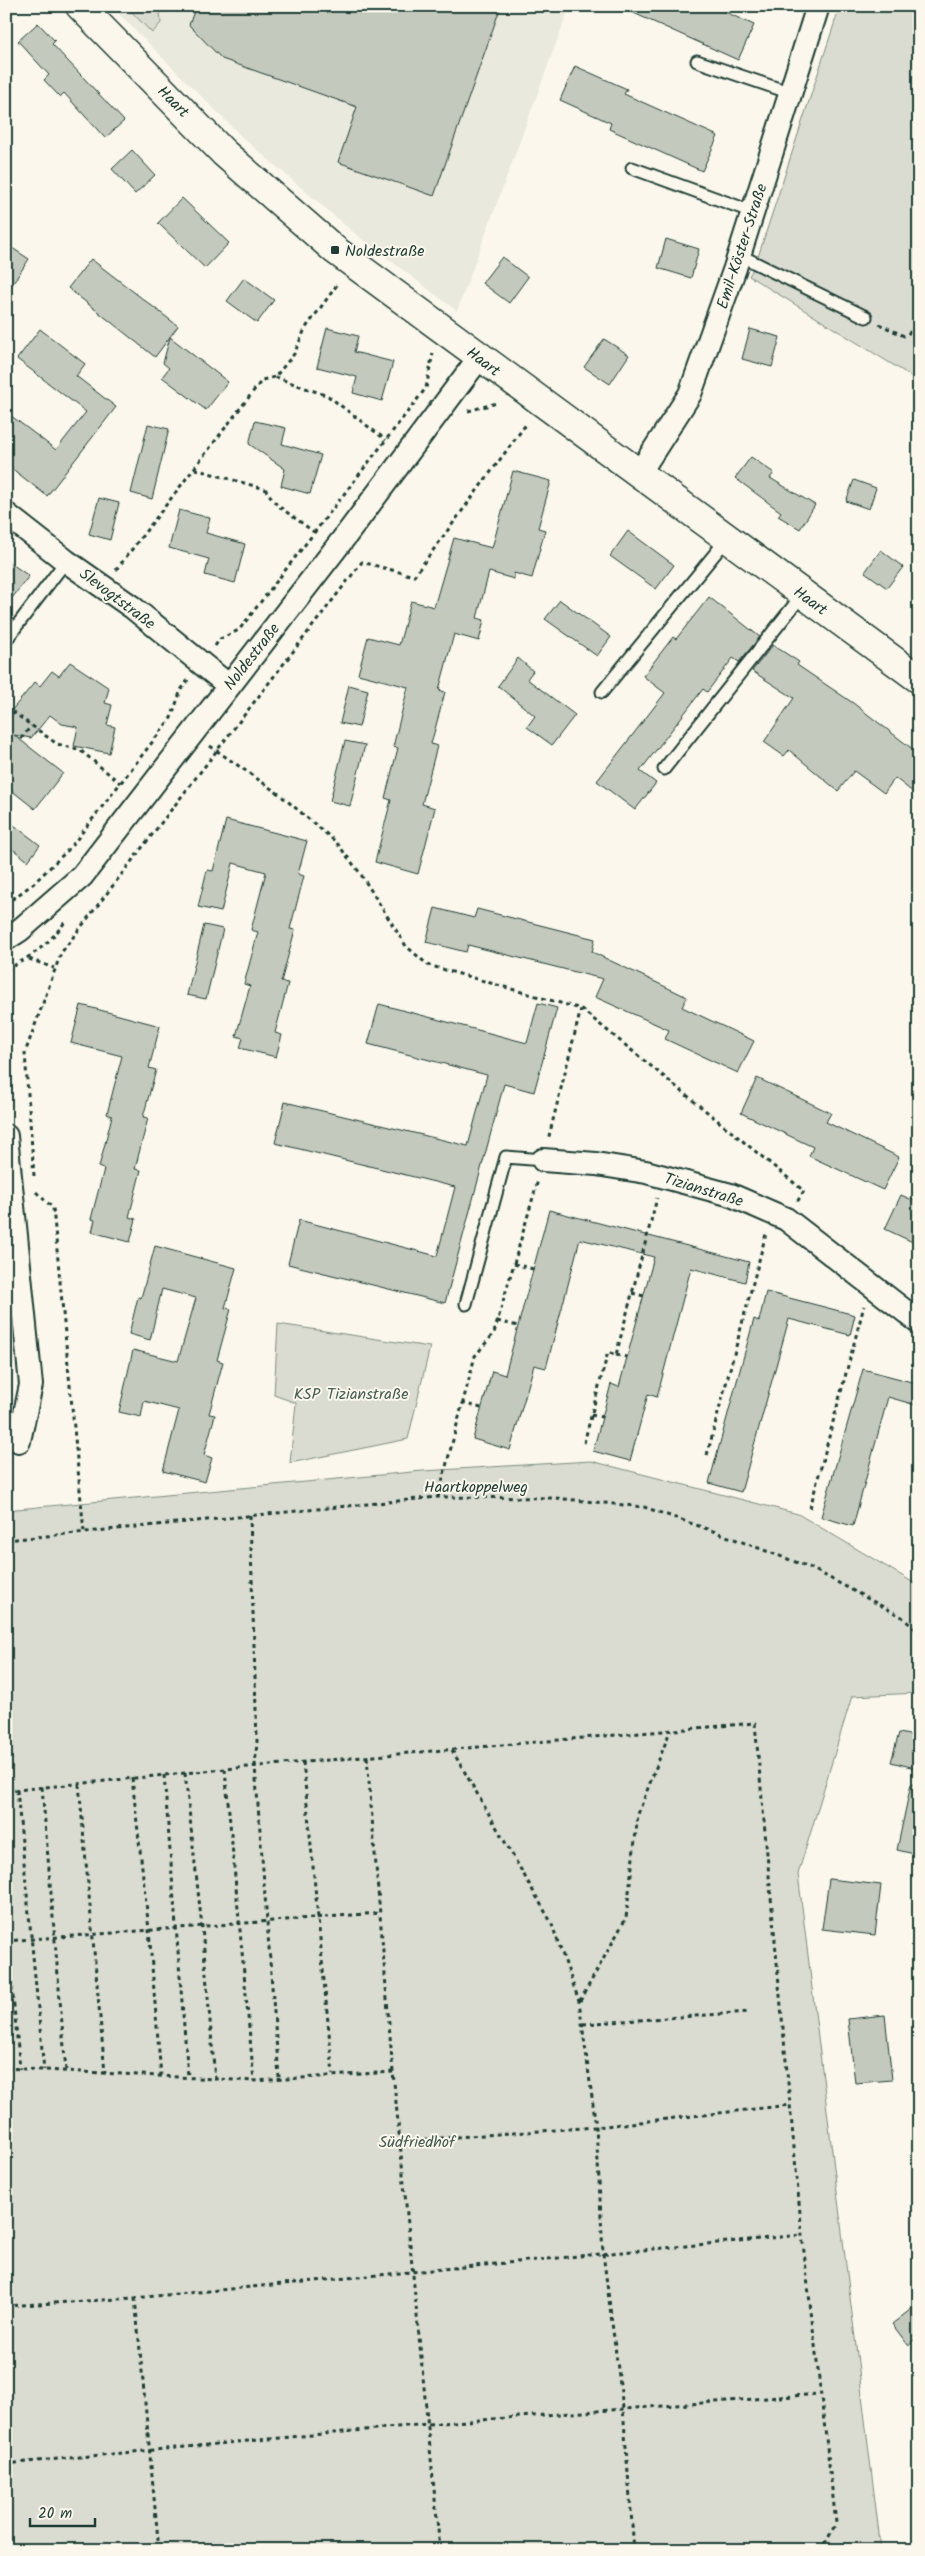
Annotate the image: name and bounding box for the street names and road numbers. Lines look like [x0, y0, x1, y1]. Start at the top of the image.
street label: Haart [151, 80, 196, 125]
street label: Emil-Köster-Straße [710, 180, 775, 313]
street label: Haart [461, 341, 506, 384]
street label: Slevogtstraße [74, 562, 160, 636]
street label: Haart [788, 580, 833, 623]
street label: Noldestraße [218, 618, 287, 696]
street label: Tizianstraße [661, 1167, 746, 1214]
street label: Haartkoppelweg [424, 1475, 528, 1500]

